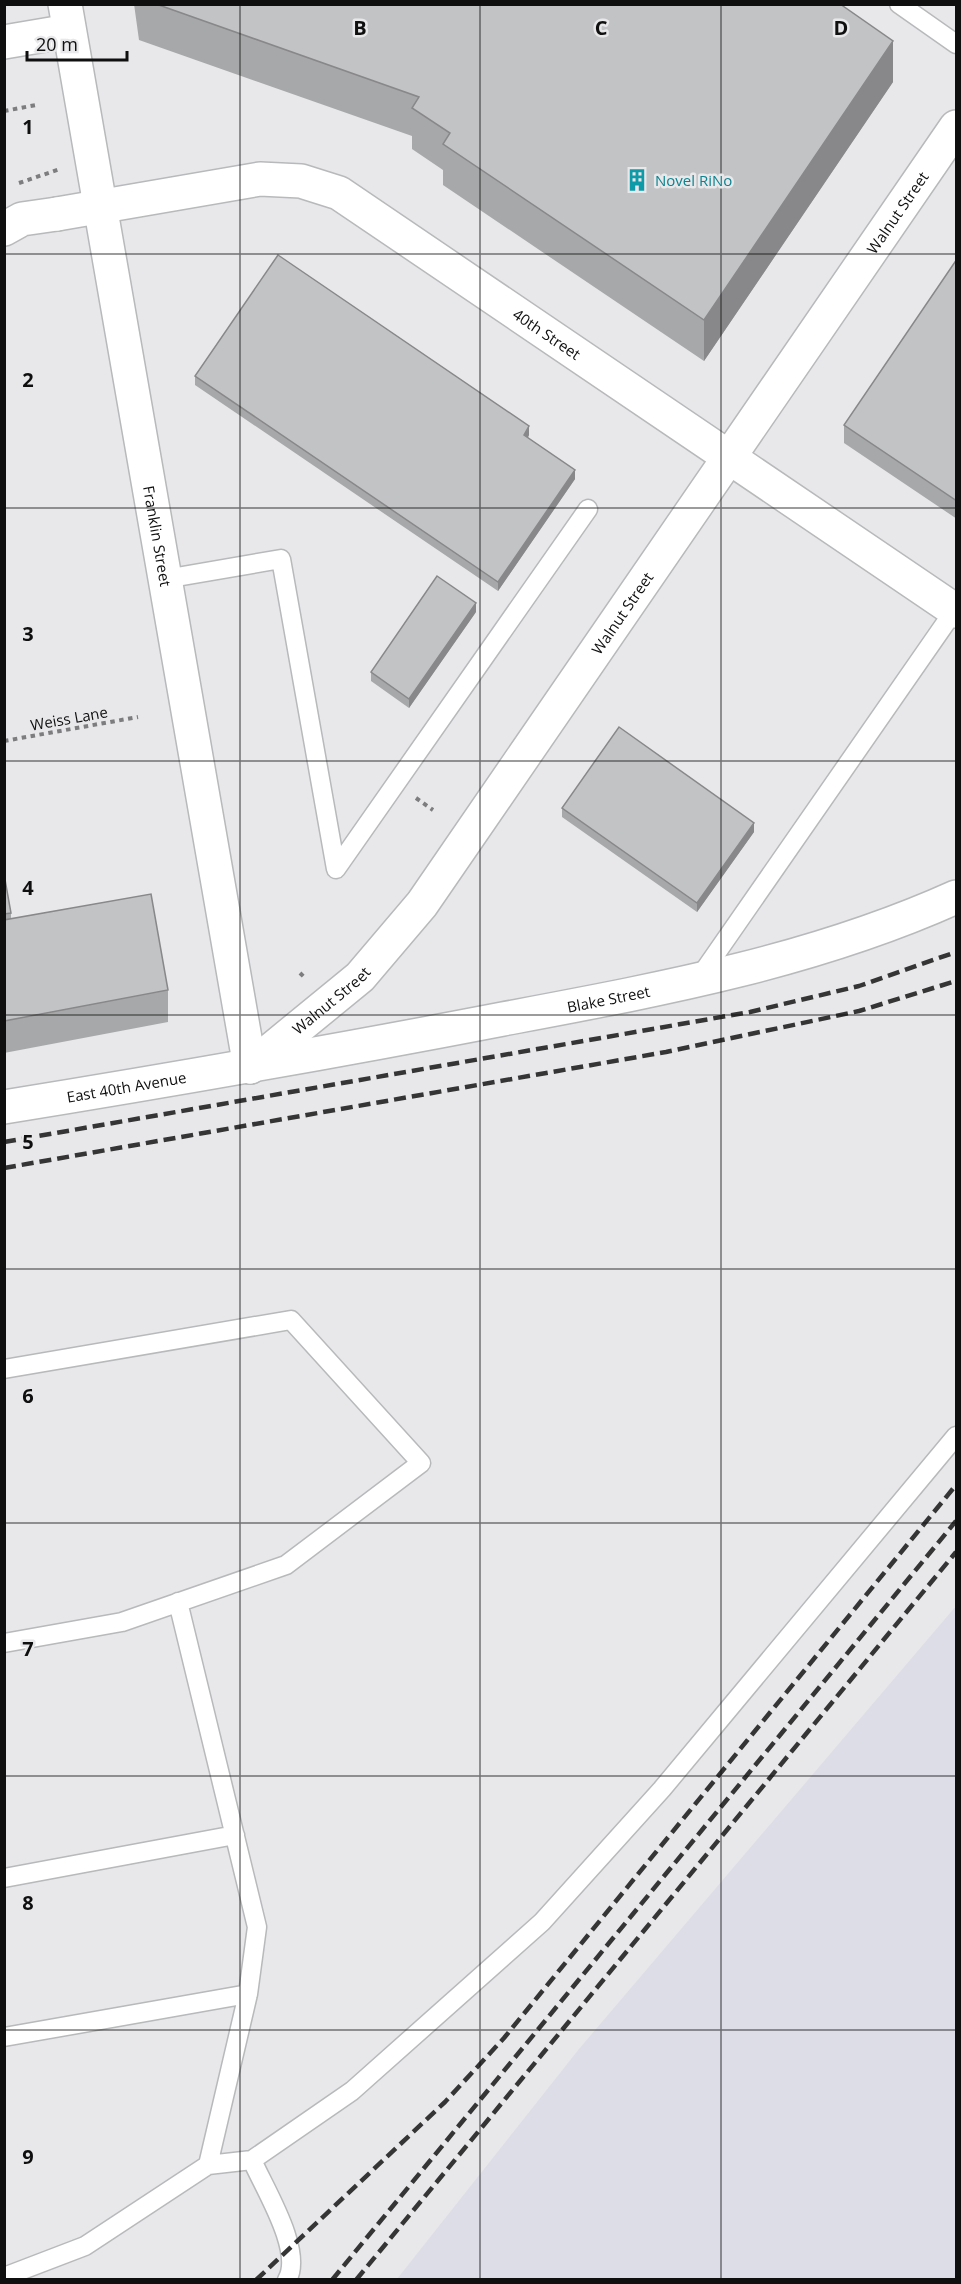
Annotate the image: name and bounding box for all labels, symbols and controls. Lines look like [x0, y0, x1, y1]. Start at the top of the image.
text: B [353, 14, 367, 41]
text: C [595, 14, 608, 41]
text: D [834, 14, 848, 41]
scale bar [27, 24, 128, 62]
text: 20 m [36, 32, 78, 56]
text: 1 [22, 113, 34, 140]
building icon: Novel RiNo [624, 167, 650, 193]
street label: Walnut Street [862, 167, 933, 258]
place label: Novel RiNo [655, 170, 732, 190]
street label: 40th Street [509, 304, 585, 364]
text: 2 [22, 366, 34, 393]
street label: Franklin Street [139, 484, 176, 588]
street label: Walnut Street [587, 568, 657, 658]
text: 3 [22, 620, 34, 647]
street label: Weiss Lane [29, 701, 109, 735]
text: 4 [22, 874, 34, 901]
street label: Walnut Street [288, 962, 375, 1039]
street label: Blake Street [565, 981, 652, 1017]
street label: East 40th Avenue [65, 1067, 188, 1107]
text: 5 [22, 1128, 34, 1155]
text: 6 [22, 1382, 34, 1409]
text: 7 [22, 1635, 34, 1662]
text: 8 [22, 1889, 34, 1916]
text: 9 [22, 2143, 34, 2170]

